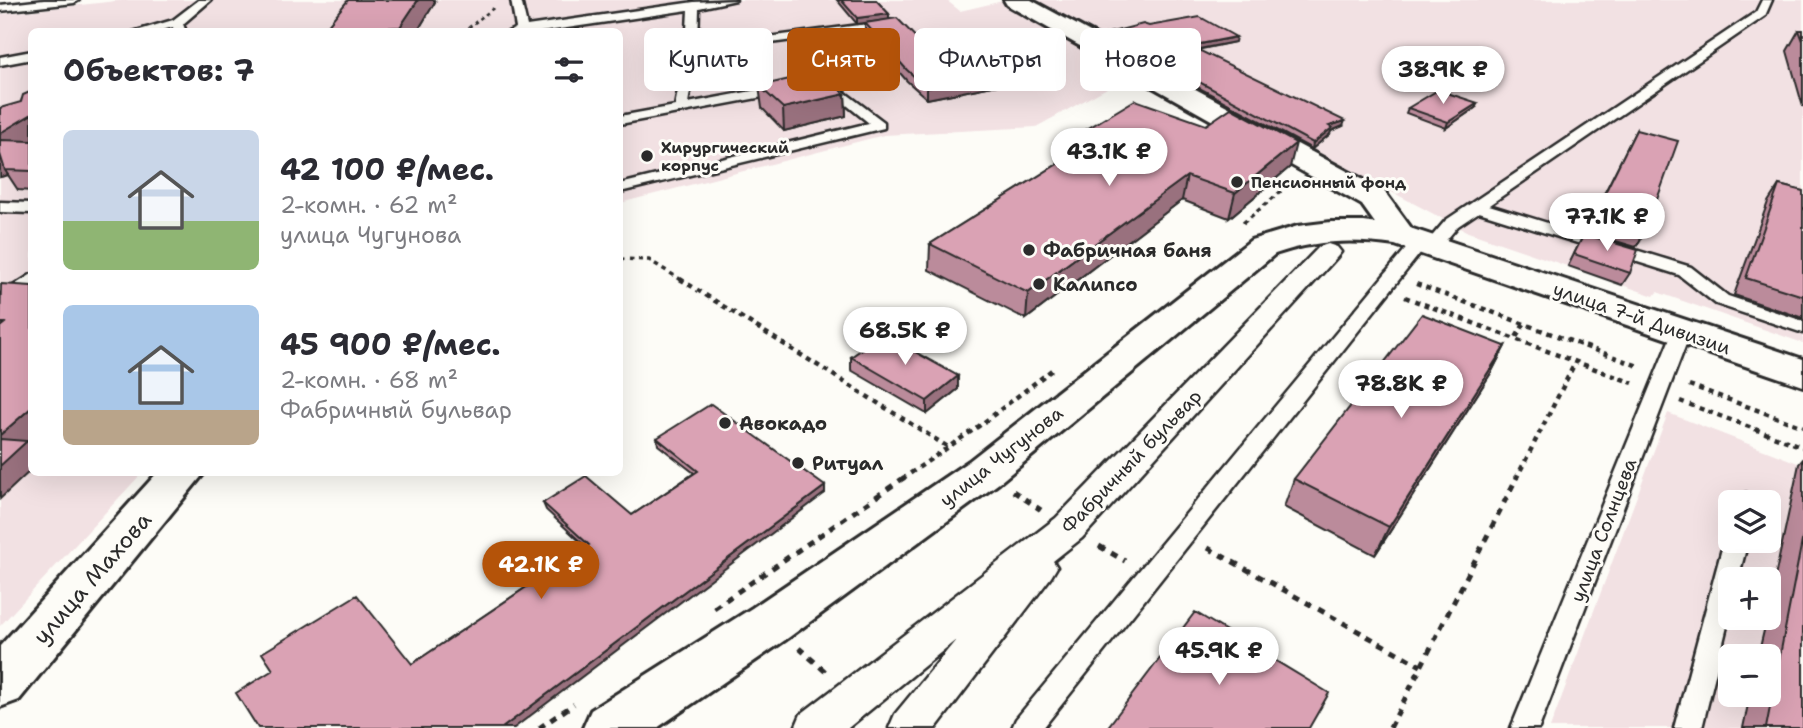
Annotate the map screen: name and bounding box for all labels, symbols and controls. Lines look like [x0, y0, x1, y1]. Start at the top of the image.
chip: Купить [644, 28, 773, 91]
chip: Снять [787, 28, 900, 91]
chip: Фильтры [914, 28, 1066, 91]
chip: Новое [1080, 28, 1201, 91]
pin: 38.9K ₽ [1378, 46, 1508, 106]
text: Объектов: 7 [63, 50, 255, 91]
icon: filters [550, 51, 588, 89]
text: 38.9K ₽ [1398, 54, 1488, 84]
pin: 43.1K ₽ [1044, 128, 1174, 188]
text: 43.1K ₽ [1067, 136, 1151, 166]
place label: Хирургический корпус [661, 137, 789, 176]
marker: Хирургический корпус [639, 148, 655, 164]
text: 42 100 ₽/мес. [280, 149, 494, 190]
icon: home [119, 158, 203, 242]
place label: Пенсионный фонд [1251, 172, 1407, 193]
marker: Пенсионный фонд [1229, 174, 1245, 190]
text: 2-комн. · 62 m² [280, 190, 458, 220]
pin: 77.1K ₽ [1542, 194, 1672, 253]
text: 77.1K ₽ [1565, 201, 1649, 231]
text: улица Чугунова [280, 220, 461, 250]
place label: Фабричная баня [1043, 238, 1212, 263]
marker: Фабричная баня [1021, 242, 1037, 258]
place label: Калипсо [1053, 272, 1138, 297]
marker: Калипсо [1031, 276, 1047, 292]
street label: улица 7-й Дивизии [1550, 276, 1734, 361]
pin: 68.5K ₽ [840, 308, 970, 367]
text: 68.5K ₽ [859, 315, 951, 345]
text: 45 900 ₽/мес. [280, 324, 501, 365]
icon: home [119, 333, 203, 417]
pin: 78.8K ₽ [1336, 360, 1466, 420]
text: 2-комн. · 68 m² [280, 365, 458, 395]
text: 78.8K ₽ [1354, 368, 1448, 398]
street label: Фабричный бульвар [1056, 384, 1207, 539]
text: Фабричный бульвар [280, 395, 512, 425]
street label: улица Чугунова [935, 400, 1068, 512]
place label: Авокадо [739, 411, 827, 436]
marker: Авокадо [717, 415, 733, 431]
place label: Ритуал [812, 451, 884, 476]
street label: улица Солнцева [1565, 454, 1642, 606]
marker: Ритуал [790, 455, 806, 471]
map controls [1718, 490, 1781, 707]
button: layers [1718, 490, 1781, 553]
street label: улица Махова [26, 505, 158, 651]
pin: 42.1K ₽ [476, 542, 606, 601]
text: 42.1K ₽ [498, 549, 584, 579]
button: + [1718, 567, 1781, 630]
pin: 45.9K ₽ [1154, 628, 1284, 687]
text: 45.9K ₽ [1175, 635, 1263, 665]
button: − [1718, 644, 1781, 707]

